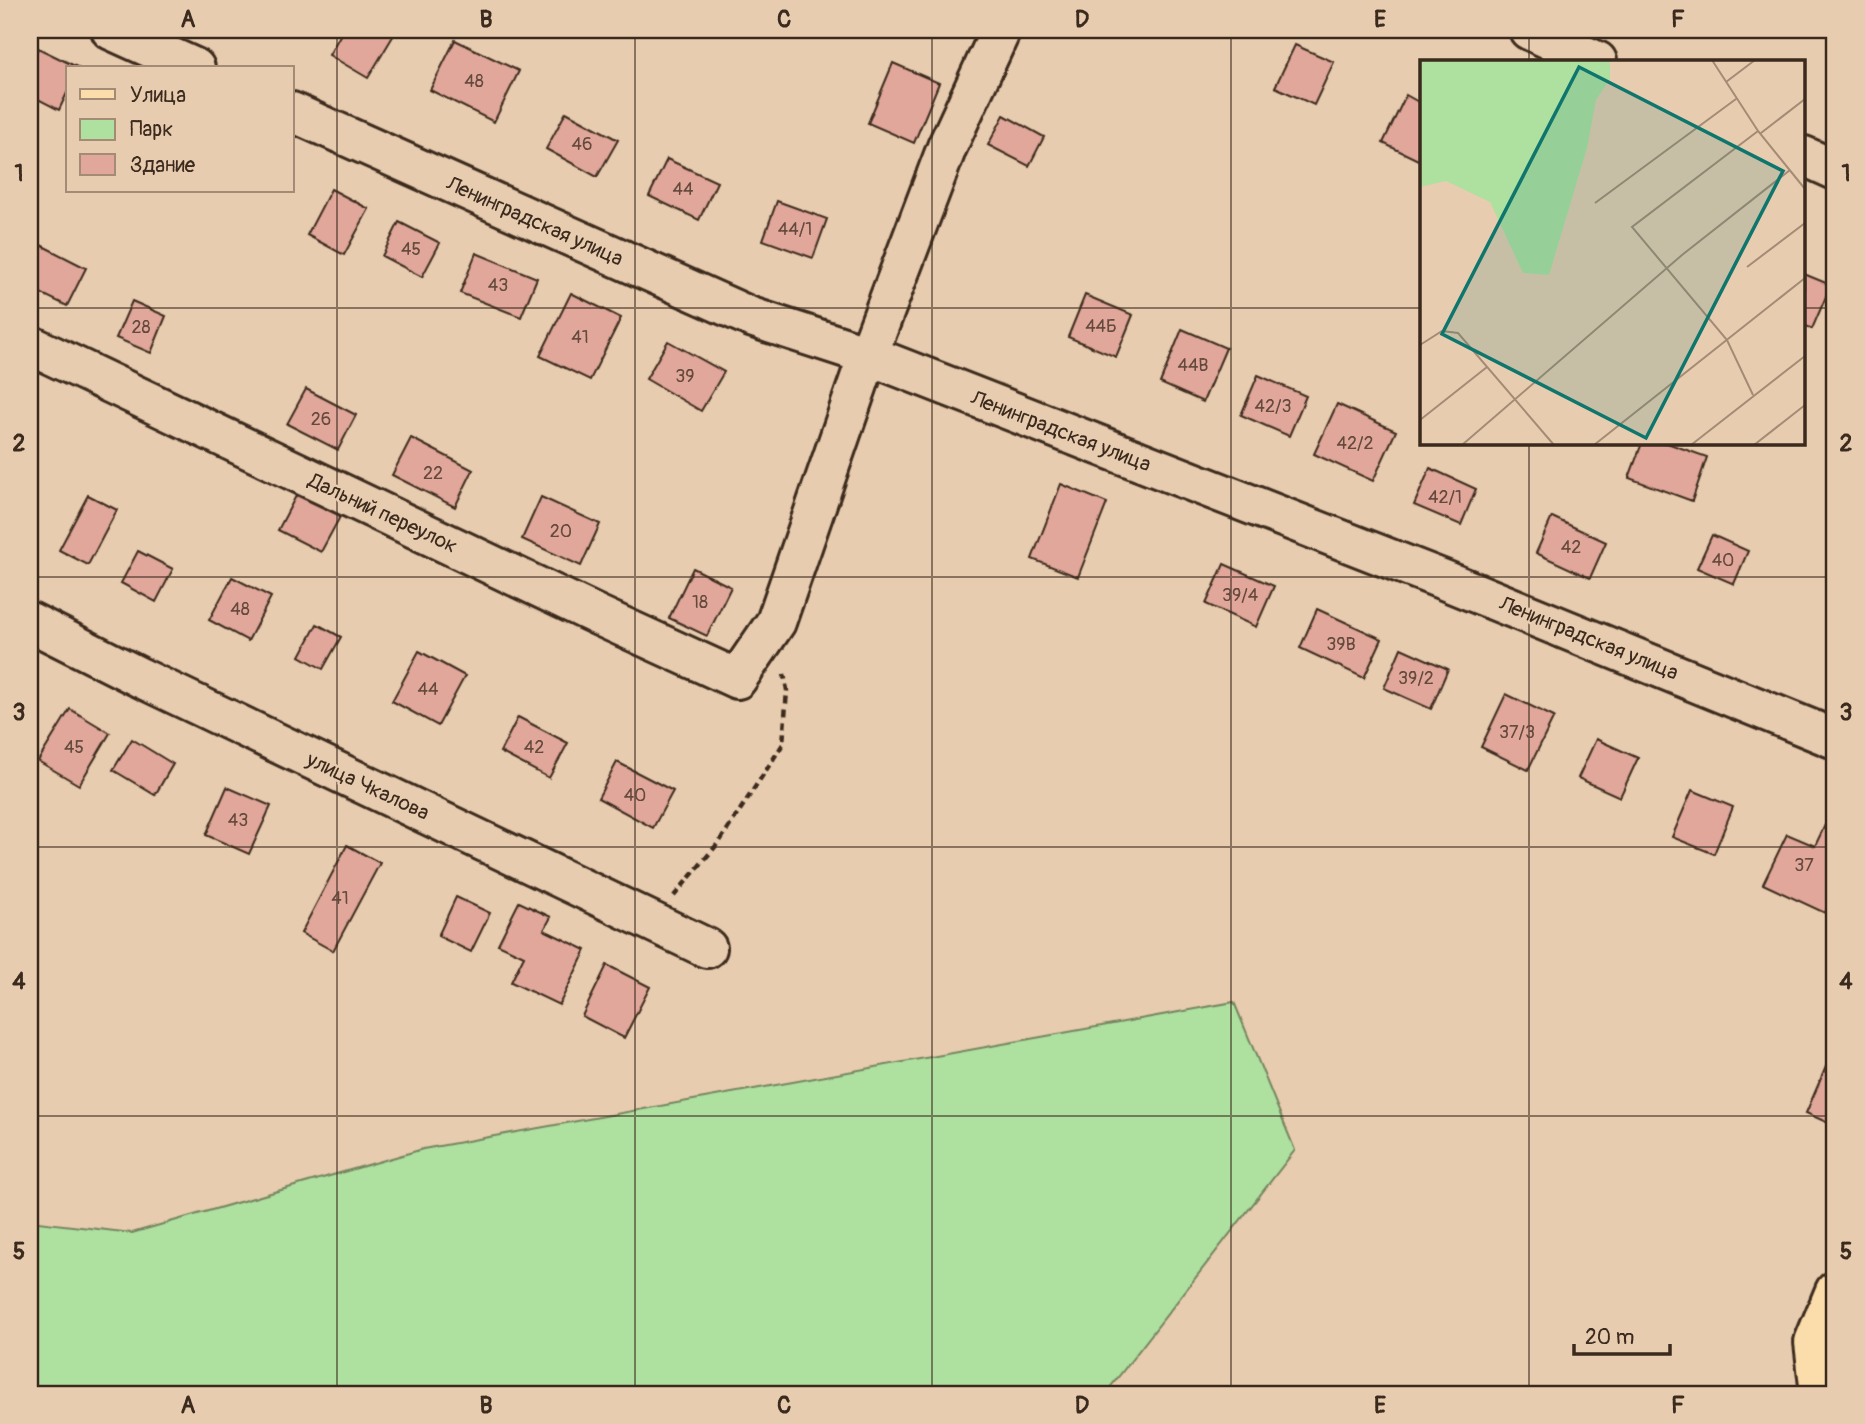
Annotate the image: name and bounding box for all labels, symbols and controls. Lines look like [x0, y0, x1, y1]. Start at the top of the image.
text: A [181, 5, 196, 34]
text: B [479, 5, 493, 34]
text: C [777, 5, 791, 34]
text: D [1075, 5, 1089, 34]
text: E [1374, 5, 1386, 34]
text: F [1671, 5, 1685, 34]
inset map [1420, 60, 1806, 444]
legend [66, 66, 294, 192]
house number: 48 [464, 70, 484, 93]
text: Улица [130, 82, 186, 109]
text: Парк [130, 116, 173, 143]
house number: 46 [572, 133, 592, 156]
text: Здание [130, 152, 196, 179]
text: 1 [15, 159, 24, 188]
text: 1 [1842, 159, 1851, 188]
street label: Ленинградская улица [441, 170, 627, 273]
house number: 44 [673, 178, 694, 201]
house number: 44/1 [778, 218, 812, 241]
house number: 45 [401, 238, 421, 261]
house number: 43 [488, 274, 508, 297]
house number: 44Б [1085, 315, 1117, 338]
house number: 28 [131, 316, 151, 339]
house number: 41 [571, 326, 589, 349]
house number: 44В [1177, 354, 1209, 377]
house number: 39 [675, 365, 695, 388]
street label: Ленинградская улица [966, 384, 1155, 478]
house number: 42/3 [1254, 395, 1292, 418]
house number: 26 [311, 408, 331, 431]
text: 2 [13, 429, 26, 458]
text: 2 [1840, 429, 1853, 458]
house number: 42/2 [1336, 432, 1374, 455]
house number: 22 [423, 462, 443, 485]
street label: Дальний переулок [303, 467, 462, 560]
house number: 42/1 [1428, 486, 1462, 509]
house number: 20 [550, 520, 572, 543]
house number: 42 [1561, 536, 1581, 559]
house number: 40 [1712, 549, 1734, 572]
house number: 39/4 [1222, 584, 1259, 607]
street label: Ленинградская улица [1494, 590, 1682, 687]
house number: 18 [692, 591, 708, 614]
house number: 48 [230, 598, 250, 621]
house number: 39В [1326, 633, 1356, 656]
house number: 39/2 [1398, 667, 1434, 690]
house number: 44 [418, 678, 439, 701]
text: 3 [13, 698, 25, 727]
text: 3 [1840, 698, 1852, 727]
house number: 37/3 [1499, 721, 1535, 744]
house number: 45 [64, 736, 84, 759]
house number: 42 [524, 736, 544, 759]
street label: улица Чкалова [301, 746, 434, 827]
house number: 40 [624, 784, 646, 807]
house number: 43 [228, 809, 248, 832]
house number: 37 [1794, 854, 1814, 877]
house number: 41 [331, 887, 349, 910]
text: 4 [12, 967, 26, 996]
text: 4 [1839, 967, 1853, 996]
text: 5 [13, 1237, 25, 1266]
text: 5 [1840, 1237, 1852, 1266]
scale bar [1574, 1312, 1671, 1356]
text: 20 m [1585, 1324, 1634, 1351]
text: A [181, 1391, 196, 1420]
text: B [479, 1391, 493, 1420]
text: C [777, 1391, 791, 1420]
text: D [1075, 1391, 1089, 1420]
text: E [1374, 1391, 1386, 1420]
text: F [1671, 1391, 1685, 1420]

